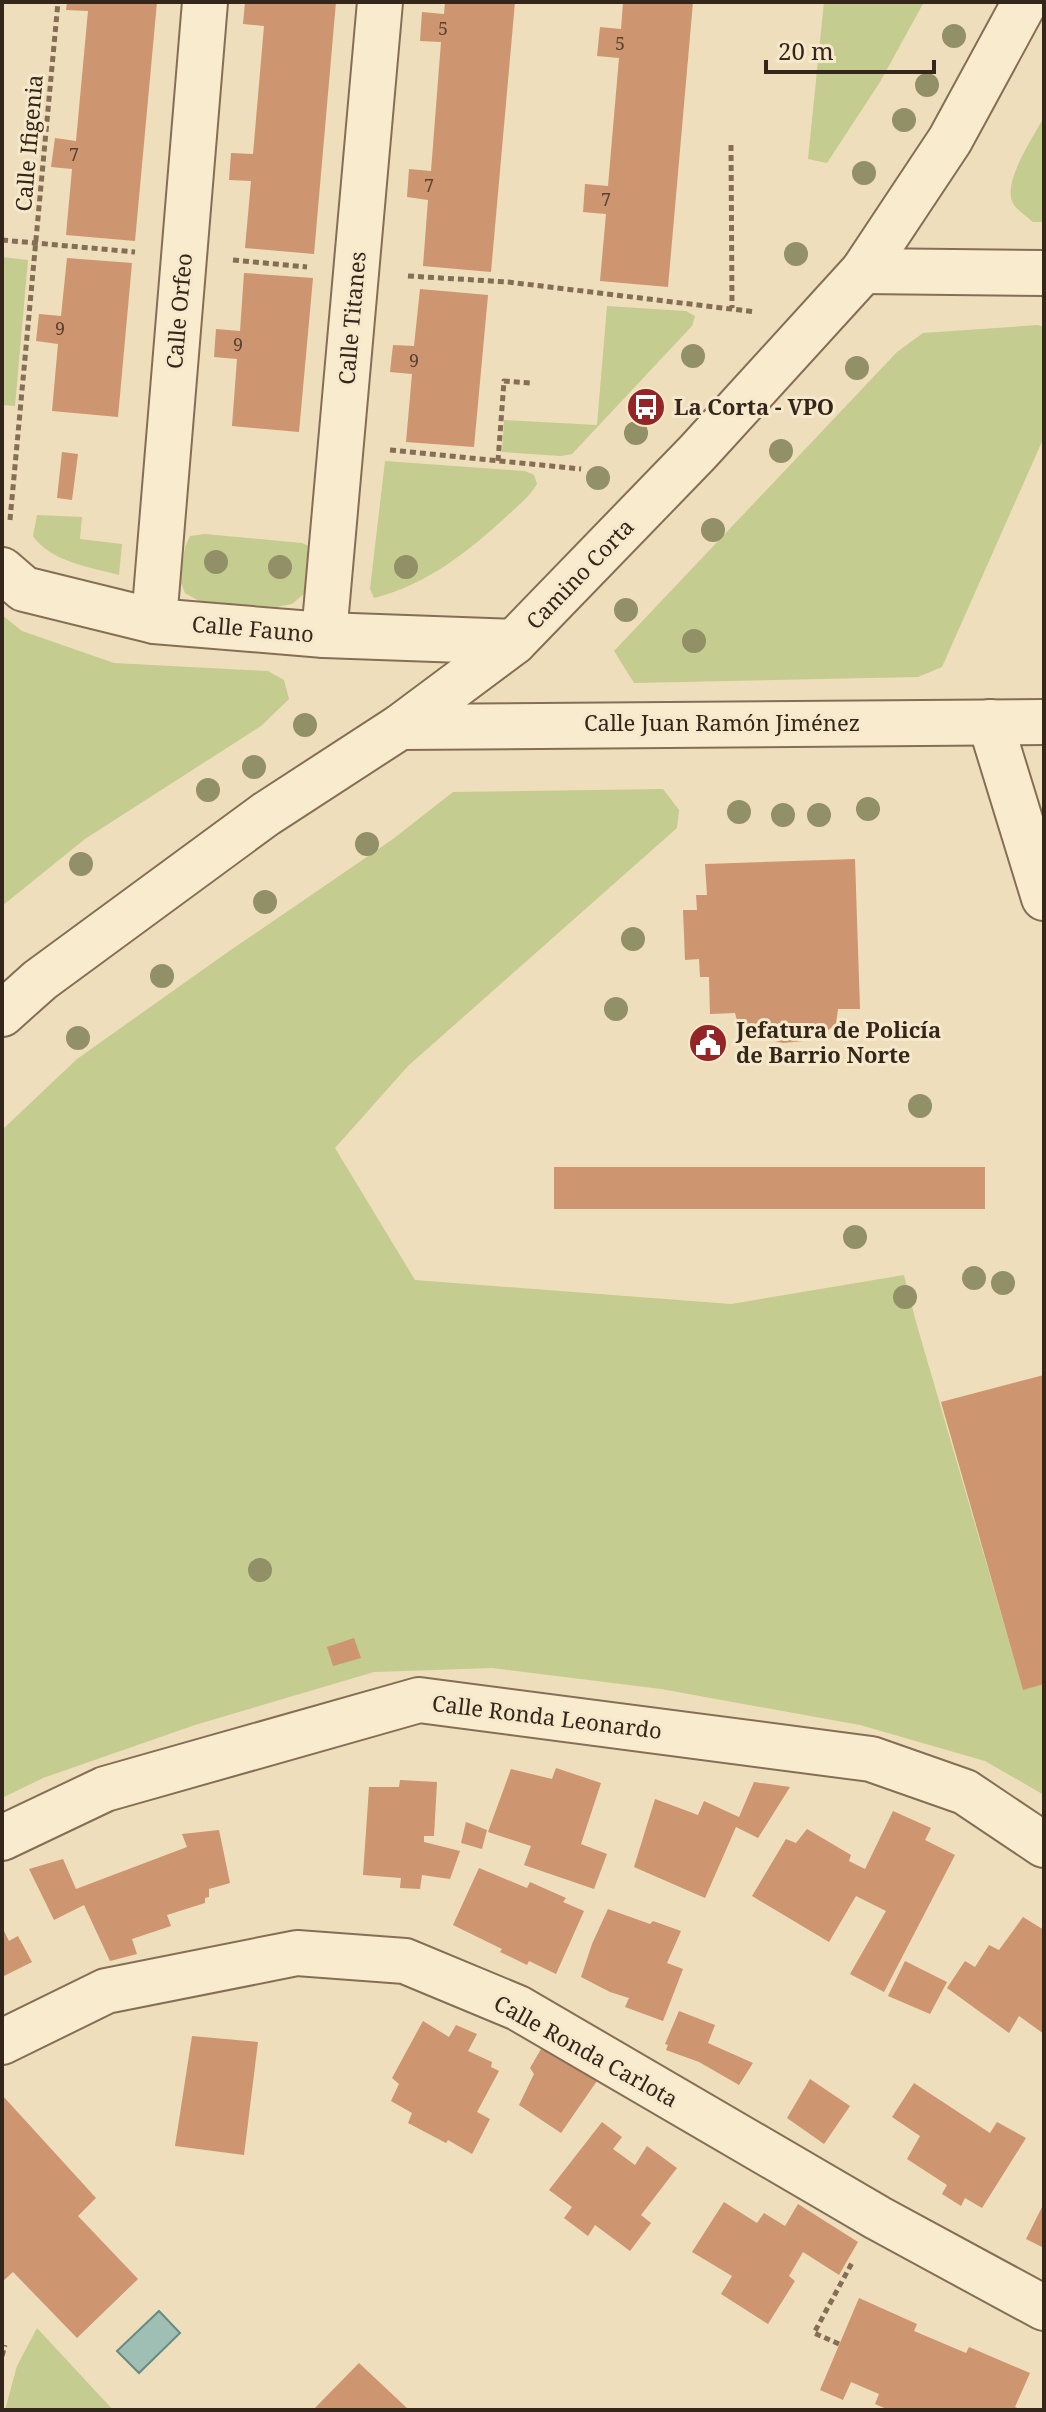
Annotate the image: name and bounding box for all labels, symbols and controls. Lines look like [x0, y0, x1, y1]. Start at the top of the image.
house number: 5 [438, 16, 448, 40]
scale bar [766, 24, 934, 74]
house number: 5 [615, 31, 625, 55]
text: 20 m [778, 34, 834, 67]
street label: Calle Ifigenia [7, 73, 49, 212]
house number: 7 [69, 142, 79, 166]
house number: 7 [424, 173, 434, 197]
house number: 7 [601, 187, 611, 211]
street label: Calle Titanes [330, 250, 372, 386]
street label: Calle Orfeo [158, 252, 198, 370]
house number: 9 [55, 316, 65, 340]
house number: 9 [233, 332, 243, 356]
house number: 9 [409, 348, 419, 372]
bus stop icon: La Corta - VPO [625, 386, 667, 428]
place label: La Corta - VPO [674, 391, 834, 421]
street label: Camino Corta [519, 511, 640, 635]
street label: Calle Fauno [191, 608, 315, 648]
street label: Calle Juan Ramón Jiménez [584, 707, 860, 737]
place label: Jefatura de Policía de Barrio Norte [735, 1014, 941, 1069]
public building icon: Jefatura de Policía de Barrio Norte [687, 1022, 729, 1064]
street label: Calle Ronda Leonardo [431, 1687, 664, 1745]
street label: Calle Ronda Carlota [489, 1987, 684, 2113]

